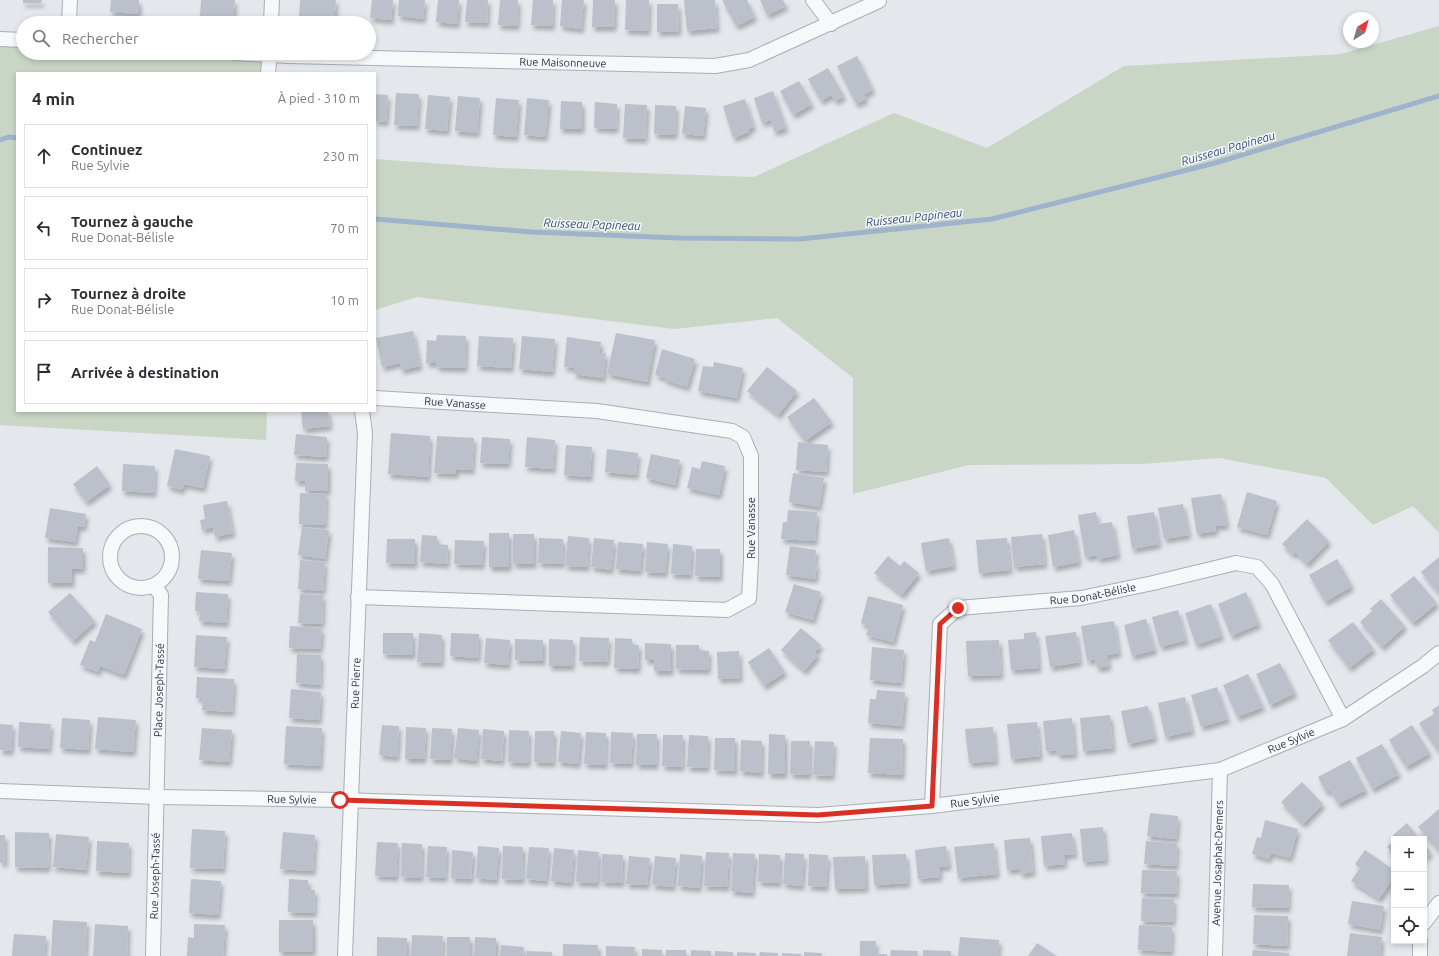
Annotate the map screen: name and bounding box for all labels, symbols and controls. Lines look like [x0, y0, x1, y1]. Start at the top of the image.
north arrow [1343, 12, 1379, 48]
search box [16, 16, 376, 60]
icon: search [30, 27, 52, 49]
text: Rechercher [62, 30, 139, 47]
street label: Rue Maisonneuve [519, 55, 607, 69]
text: 4 min [32, 89, 75, 108]
text: À pied · 310 m [278, 91, 360, 105]
water label: Ruisseau Papineau [1179, 128, 1277, 168]
text: Continuez [71, 141, 142, 158]
icon: ahead [33, 145, 55, 167]
text: 230 m [323, 149, 359, 163]
text: Rue Sylvie [71, 158, 130, 172]
water label: Ruisseau Papineau [865, 205, 964, 229]
text: Tournez à gauche [71, 213, 194, 230]
water label: Ruisseau Papineau [543, 216, 641, 232]
icon: left [33, 217, 55, 239]
text: 70 m [330, 221, 359, 235]
text: Rue Donat-Bélisle [71, 230, 174, 244]
text: Tournez à droite [71, 285, 186, 302]
icon: right [33, 289, 55, 311]
text: 10 m [330, 293, 359, 307]
text: Rue Donat-Bélisle [71, 302, 174, 316]
icon: arrive [33, 361, 55, 383]
text: Arrivée à destination [71, 364, 219, 381]
street label: Rue Vanasse [424, 395, 486, 411]
street label: Rue Vanasse [745, 497, 757, 559]
street label: Rue Donat-Bélisle [1049, 581, 1137, 607]
route end [949, 599, 967, 617]
street label: Place Joseph-Tassé [152, 643, 166, 737]
street label: Rue Pierre [348, 657, 362, 709]
street label: Rue Sylvie [1266, 725, 1316, 756]
route start [331, 791, 349, 809]
street label: Rue Sylvie [950, 792, 1000, 810]
street label: Rue Sylvie [267, 793, 317, 806]
street label: Avenue Josaphat-Demers [1210, 800, 1225, 926]
street label: Rue Joseph-Tassé [148, 832, 162, 920]
map controls [1391, 836, 1427, 944]
button: + [1391, 836, 1427, 872]
button: − [1391, 872, 1427, 908]
button: locate [1391, 908, 1427, 944]

